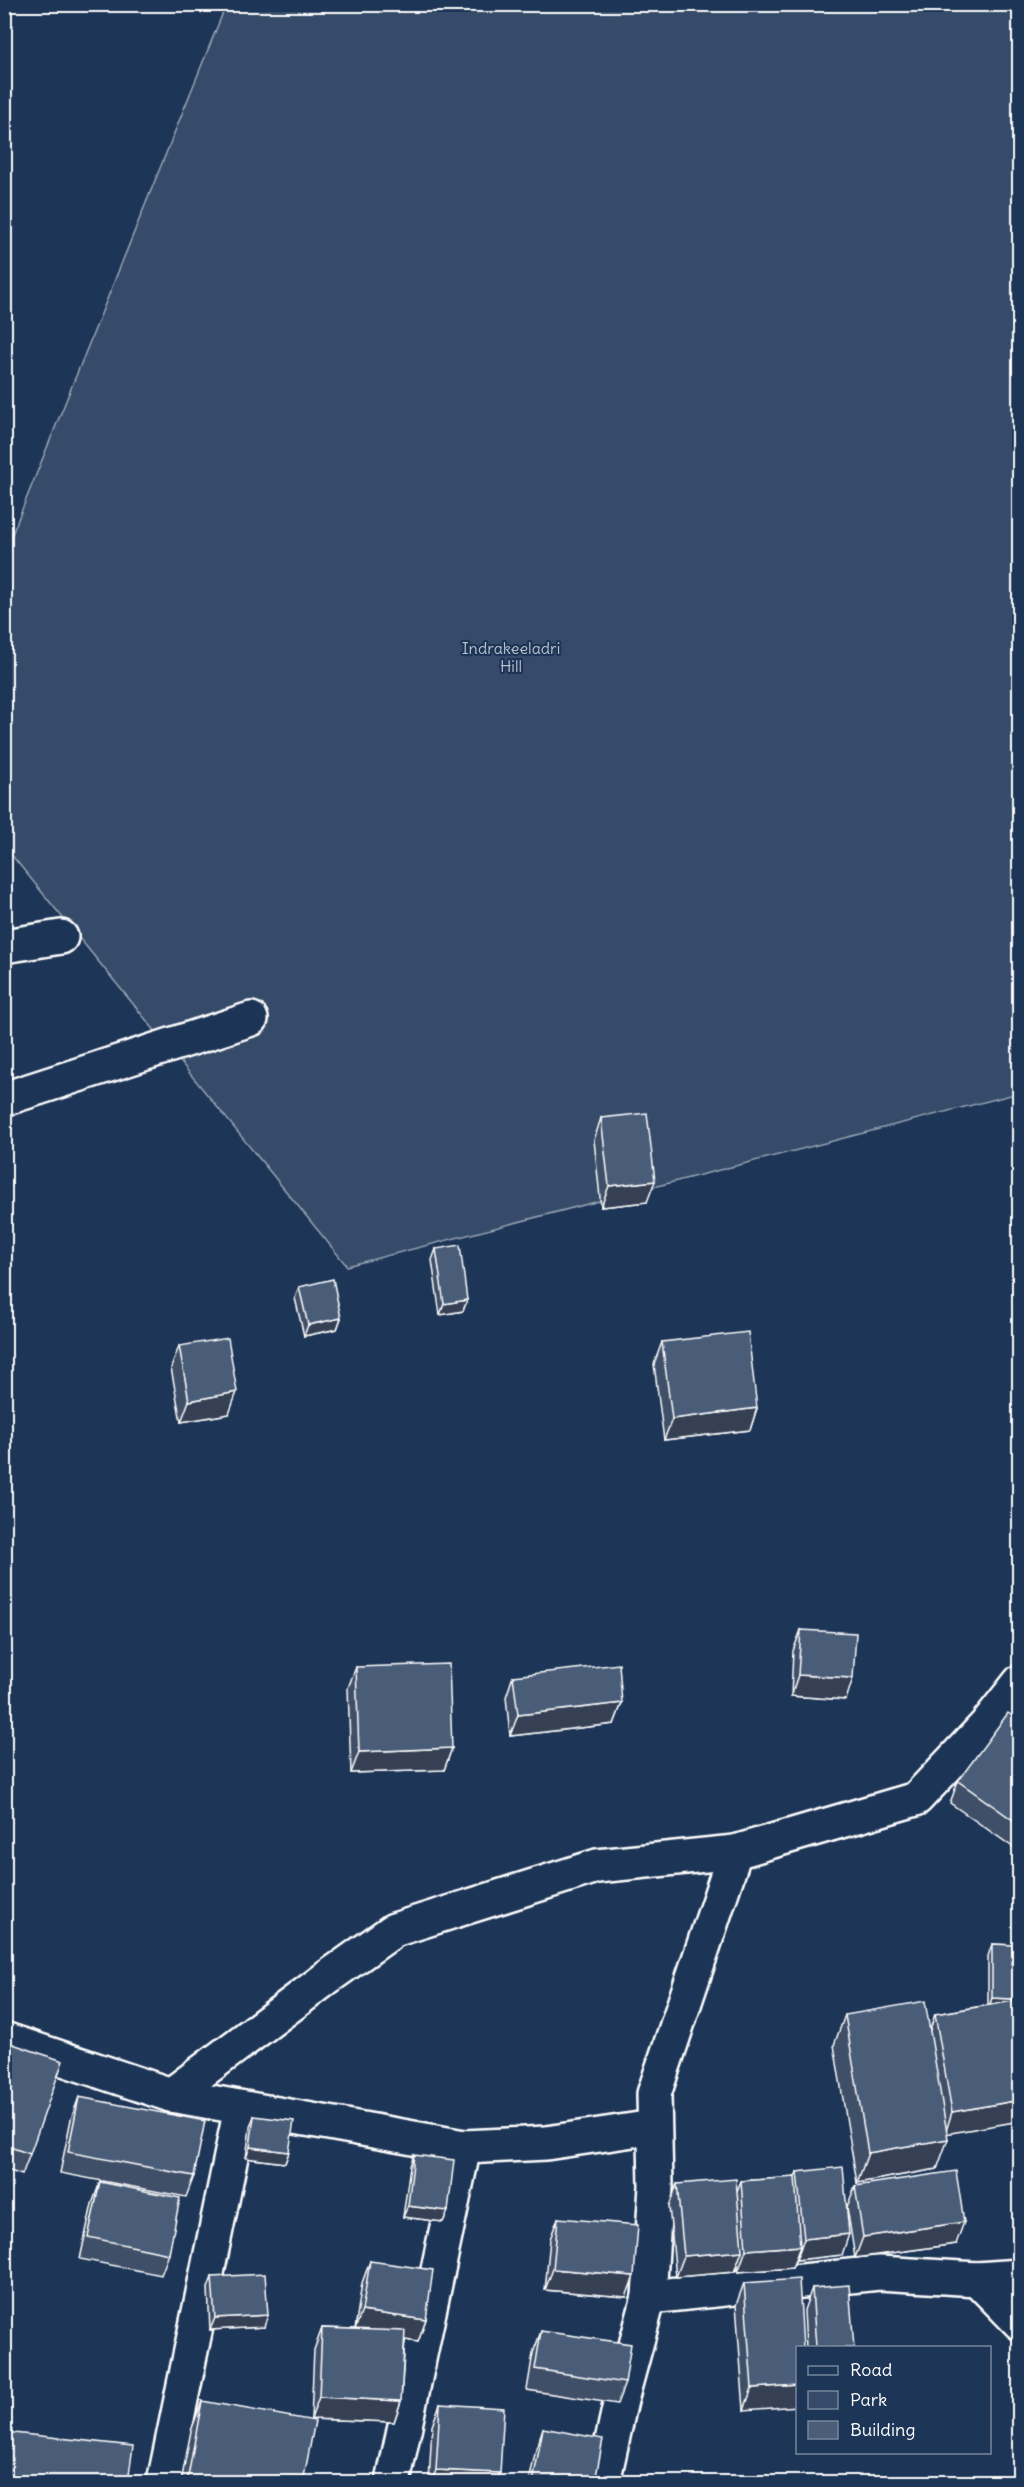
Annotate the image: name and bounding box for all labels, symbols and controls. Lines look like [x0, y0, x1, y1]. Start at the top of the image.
park label: Indrakeeladri Hill [462, 638, 560, 676]
legend [796, 2346, 991, 2454]
text: Road [850, 2358, 893, 2381]
text: Park [850, 2388, 887, 2411]
text: Building [850, 2418, 915, 2441]

